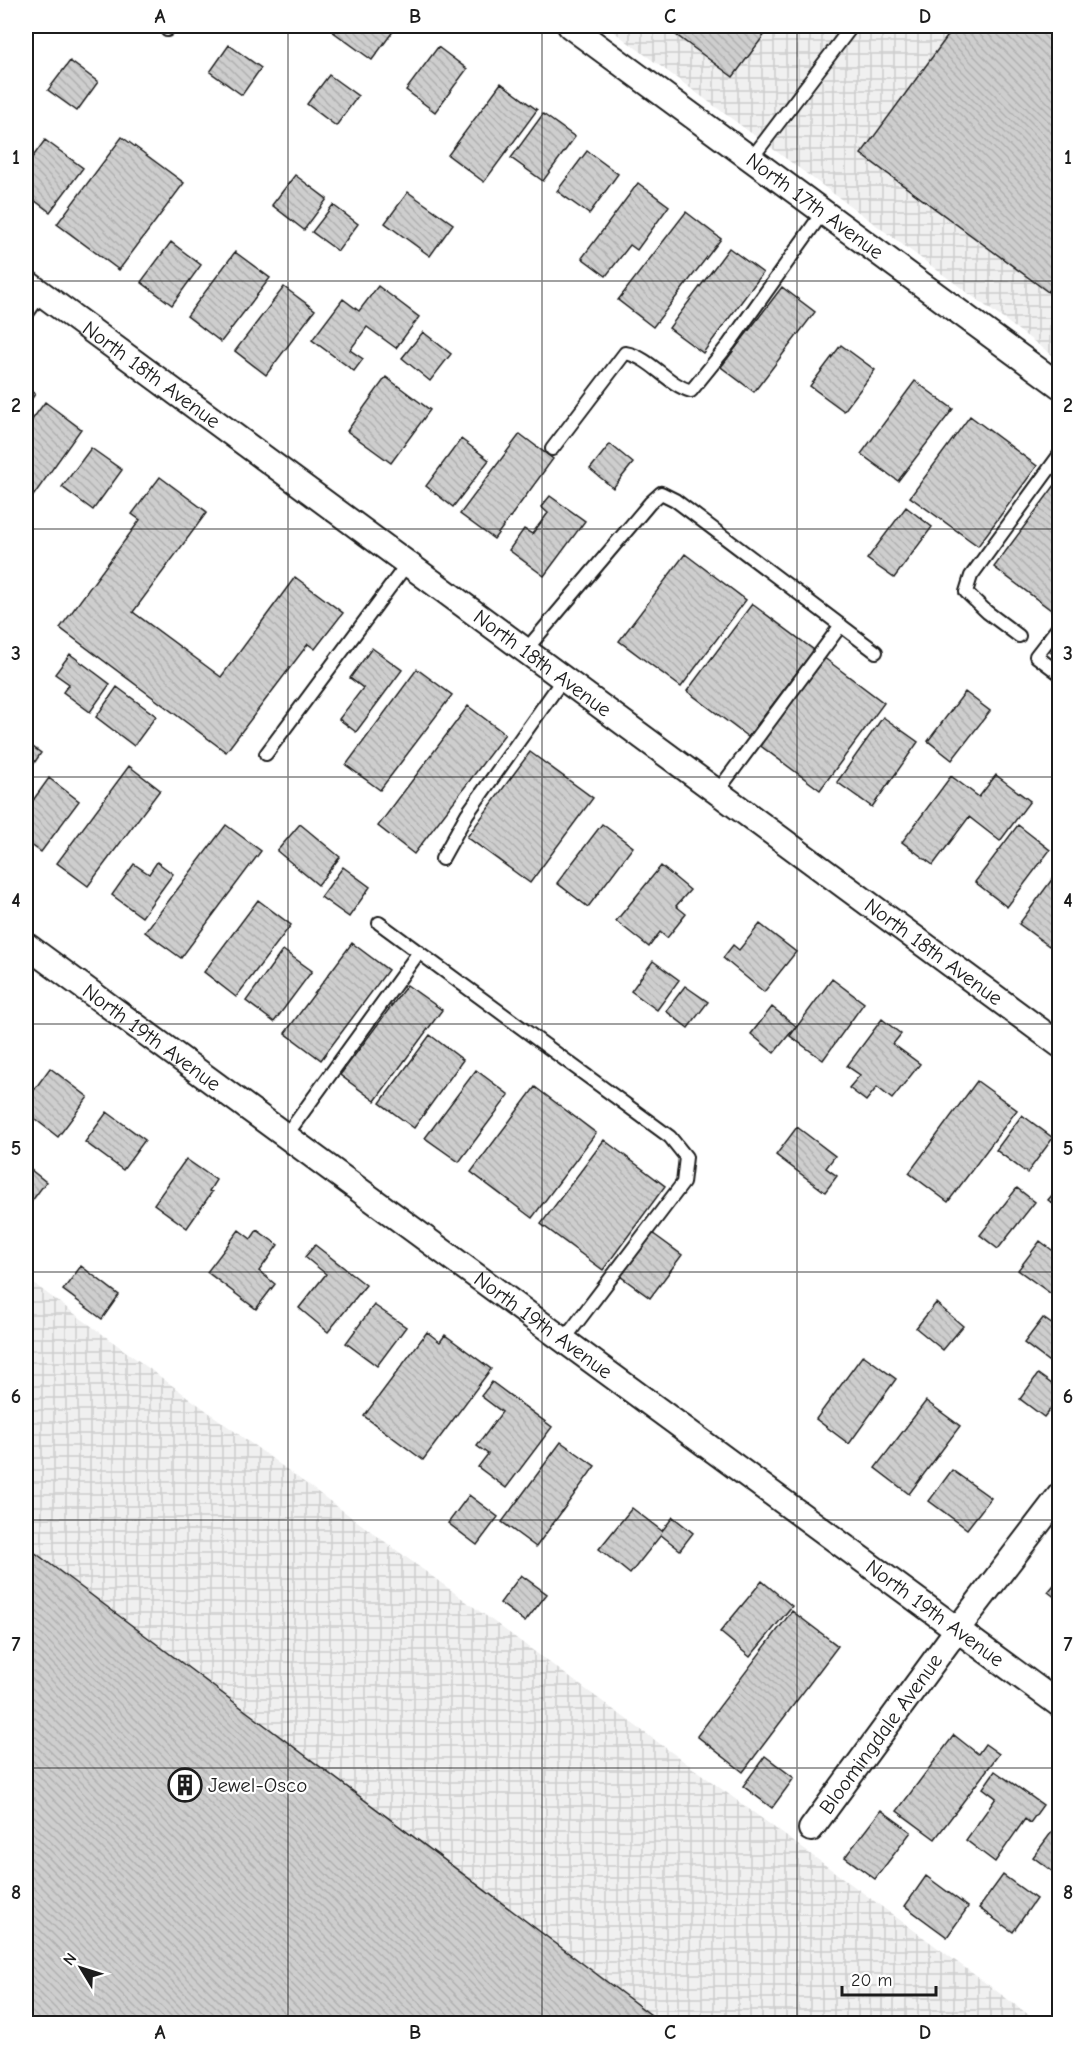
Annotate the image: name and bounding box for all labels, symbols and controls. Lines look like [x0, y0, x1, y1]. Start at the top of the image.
text: A [154, 5, 166, 28]
text: B [409, 5, 421, 28]
text: C [664, 5, 676, 28]
text: D [919, 5, 931, 28]
text: 1 [12, 146, 20, 169]
text: 1 [1064, 146, 1072, 169]
street label: North 17th Avenue [742, 148, 888, 264]
street label: North 18th Avenue [78, 316, 225, 433]
text: 2 [11, 394, 21, 417]
text: 2 [1063, 394, 1073, 417]
street label: North 18th Avenue [469, 605, 616, 722]
text: 3 [11, 642, 21, 665]
text: 3 [1063, 642, 1073, 665]
text: 4 [11, 889, 21, 912]
text: 4 [1063, 889, 1073, 912]
street label: North 18th Avenue [860, 893, 1007, 1010]
street label: North 19th Avenue [78, 979, 225, 1096]
text: 5 [11, 1137, 21, 1160]
text: 5 [1063, 1137, 1073, 1160]
street label: North 19th Avenue [470, 1267, 617, 1384]
text: 6 [11, 1385, 21, 1408]
text: 6 [1063, 1385, 1073, 1408]
street label: North 19th Avenue [861, 1554, 1009, 1672]
text: 7 [12, 1633, 21, 1656]
text: 7 [1064, 1633, 1073, 1656]
street label: Bloomingdale Avenue [814, 1649, 947, 1819]
building icon: Jewel-Osco [167, 1767, 203, 1803]
place label: Jewel-Osco [208, 1773, 307, 1797]
text: 8 [11, 1881, 21, 1904]
text: 8 [1063, 1881, 1073, 1904]
north arrow [51, 1938, 111, 1998]
text: N [60, 1950, 80, 1969]
scale bar [842, 1959, 936, 1997]
text: 20 m [851, 1970, 892, 1991]
text: A [154, 2021, 166, 2044]
text: B [409, 2021, 421, 2044]
text: C [664, 2021, 676, 2044]
text: D [919, 2021, 931, 2044]

